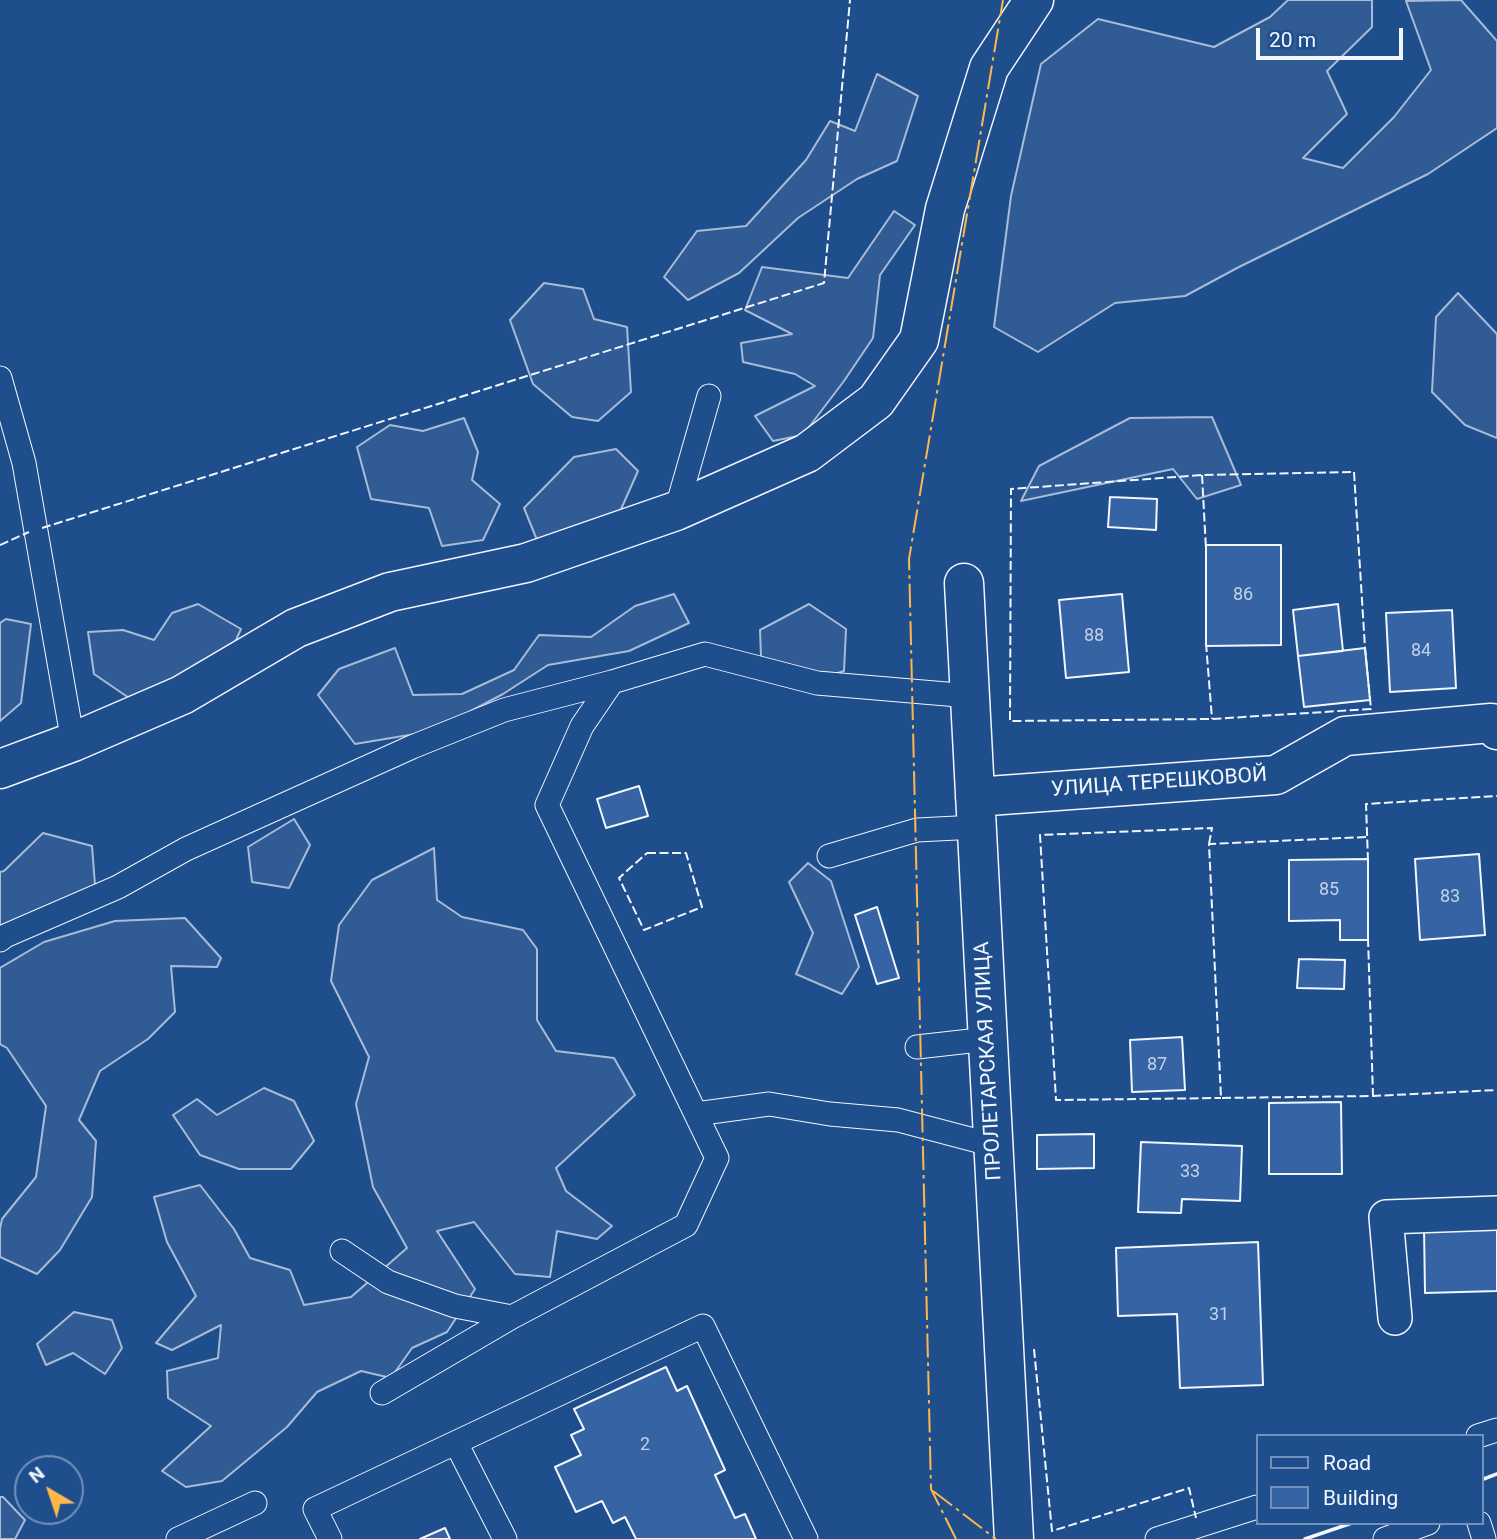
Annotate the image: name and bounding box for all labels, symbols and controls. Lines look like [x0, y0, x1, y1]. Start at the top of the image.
scale bar [1259, 14, 1406, 58]
text: 20 m [1269, 28, 1316, 52]
house number: 86 [1233, 584, 1253, 606]
house number: 88 [1084, 625, 1104, 647]
house number: 84 [1411, 640, 1431, 662]
street label: УЛИЦА ТЕРЕШКОВОЙ [1050, 763, 1268, 803]
house number: 85 [1319, 879, 1339, 901]
house number: 83 [1440, 886, 1460, 908]
street label: ПРОЛЕТАРСКАЯ УЛИЦА [970, 941, 1008, 1181]
house number: 87 [1147, 1054, 1167, 1076]
house number: 33 [1180, 1161, 1200, 1183]
house number: 31 [1209, 1304, 1229, 1326]
house number: 2 [640, 1434, 650, 1456]
legend [1256, 1434, 1483, 1525]
text: Road [1323, 1451, 1371, 1475]
north arrow [14, 1455, 84, 1525]
text: N [24, 1462, 49, 1488]
text: Building [1323, 1486, 1398, 1510]

